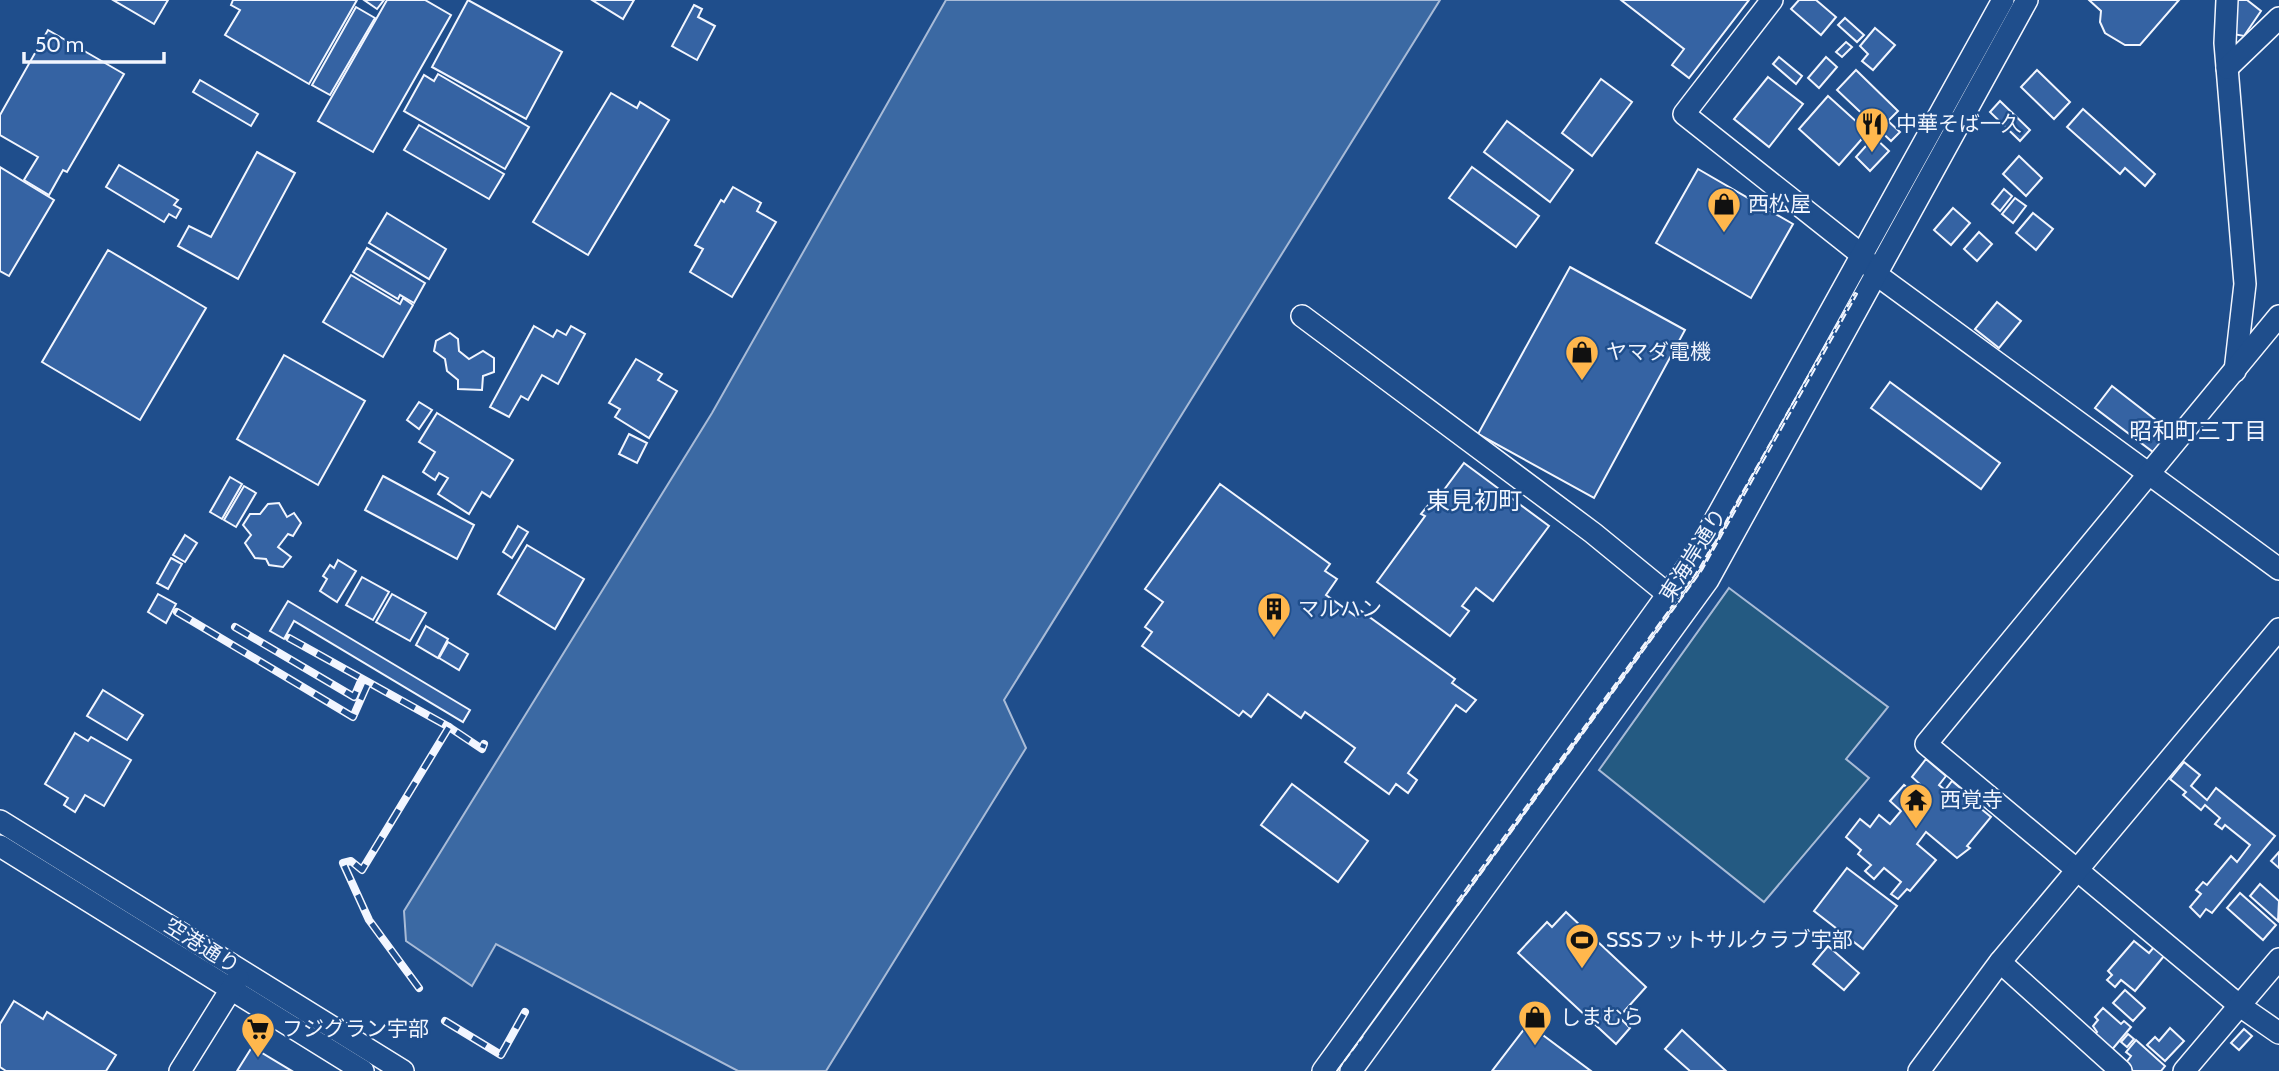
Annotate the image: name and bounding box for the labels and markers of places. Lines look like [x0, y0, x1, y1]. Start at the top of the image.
restaurant icon: 中華そば一久 [1853, 105, 1891, 154]
place label: 中華そば一久 [1896, 111, 2022, 136]
shop icon: 西松屋 [1705, 185, 1743, 234]
place label: 西松屋 [1748, 191, 1811, 216]
shop icon: ヤマダ電機 [1563, 333, 1601, 382]
place label: ヤマダ電機 [1606, 339, 1711, 364]
building icon: マルハン [1255, 590, 1293, 639]
place label: マルハン [1298, 596, 1382, 621]
temple icon: 西覚寺 [1897, 781, 1935, 830]
place label: 西覚寺 [1940, 787, 2003, 812]
sports icon: SSSフットサルクラブ宇部 [1563, 921, 1601, 970]
place label: SSSフットサルクラブ宇部 [1606, 927, 1853, 952]
shop icon: しまむら [1516, 998, 1554, 1047]
place label: しまむら [1560, 1004, 1644, 1029]
supermarket icon: フジグラン宇部 [239, 1010, 277, 1059]
place label: フジグラン宇部 [282, 1016, 429, 1041]

